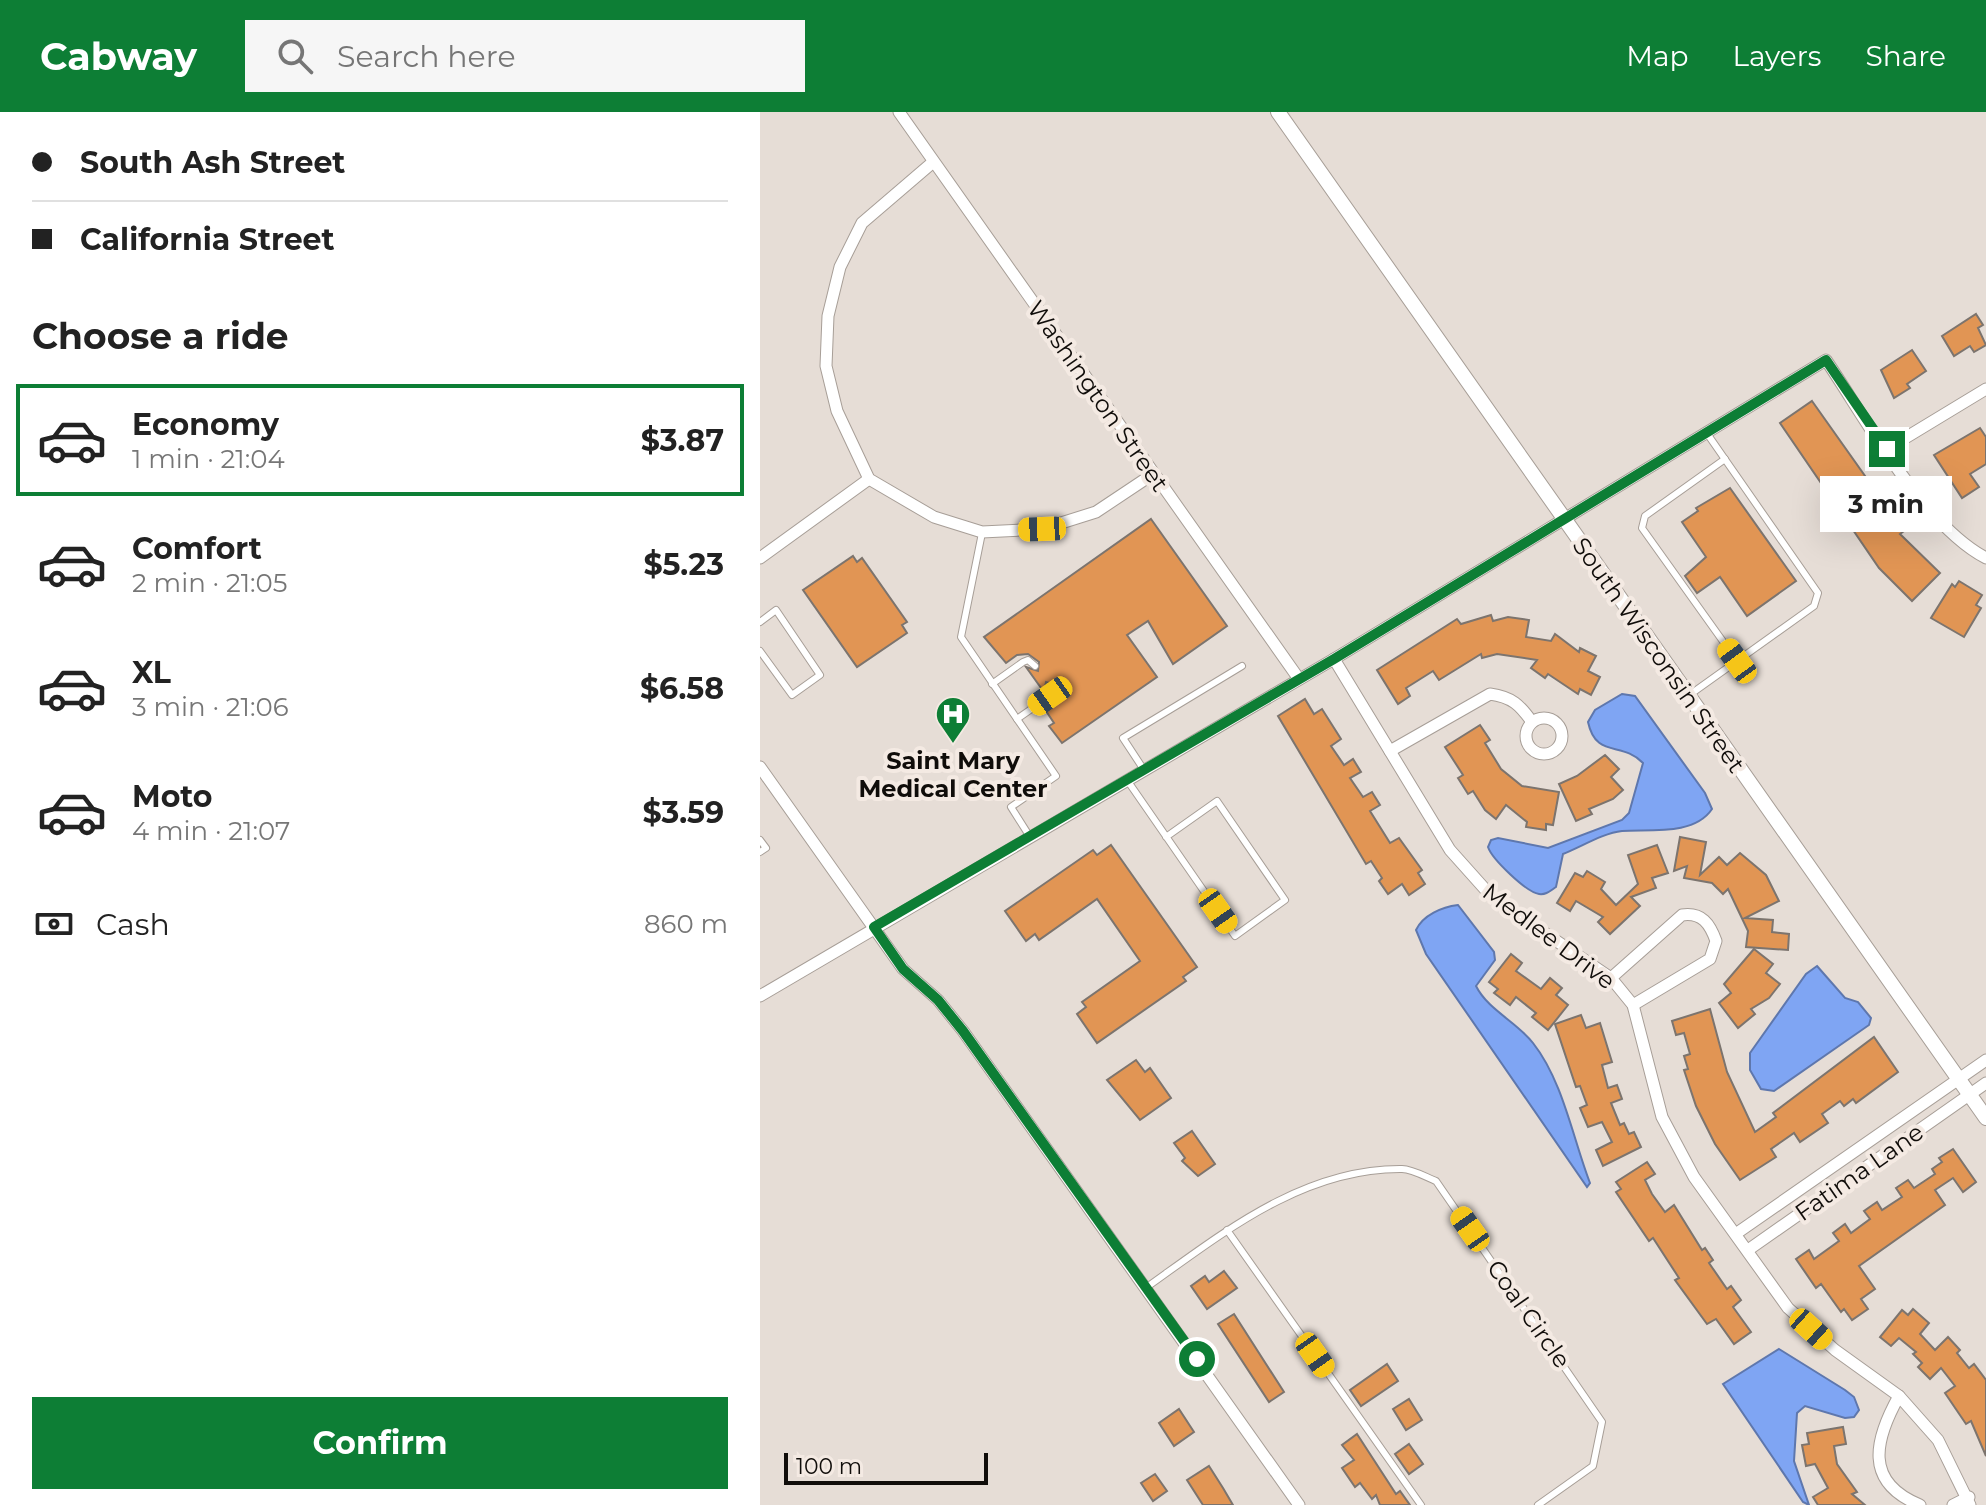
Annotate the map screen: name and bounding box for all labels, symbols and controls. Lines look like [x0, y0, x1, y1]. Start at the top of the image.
search box [245, 20, 805, 92]
text: Cabway [40, 33, 197, 80]
icon: search [273, 34, 317, 78]
text: Search here [337, 38, 516, 75]
text: Map [1626, 39, 1689, 73]
text: Layers [1733, 39, 1822, 73]
text: Share [1866, 39, 1946, 73]
text: South Ash Street [80, 144, 345, 181]
text: California Street [80, 221, 335, 258]
street label: Washington Street [1021, 295, 1175, 497]
text: Choose a ride [32, 314, 289, 358]
icon: car [36, 404, 108, 476]
text: Economy [132, 406, 279, 443]
text: $3.87 [641, 422, 724, 459]
route end [1869, 431, 1905, 467]
text: 1 min · 21:04 [132, 443, 285, 475]
callout: 3 min [1821, 477, 1953, 533]
text: 3 min [1848, 488, 1924, 520]
car [1018, 516, 1066, 542]
icon: car [36, 528, 108, 600]
text: Comfort [132, 530, 262, 567]
street label: South Wisconsin Street [1567, 532, 1751, 778]
text: $5.23 [643, 546, 724, 583]
text: 2 min · 21:05 [132, 567, 288, 599]
car [1713, 635, 1761, 687]
icon: car [36, 652, 108, 724]
text: XL [132, 654, 171, 691]
text: $6.58 [640, 670, 724, 707]
car [1023, 672, 1077, 720]
text: 3 min · 21:06 [132, 691, 289, 723]
hospital icon: Saint Mary Medical Center [934, 695, 972, 745]
place label: Saint Mary Medical Center [858, 746, 1048, 803]
icon: car [36, 776, 108, 848]
text: Moto [132, 778, 213, 815]
text: $3.59 [642, 794, 724, 831]
text: 4 min · 21:07 [132, 815, 290, 847]
street label: Medlee Drive [1477, 877, 1621, 995]
car [1194, 884, 1242, 938]
icon: cash [32, 902, 76, 946]
text: Cash [96, 906, 170, 943]
text: 860 m [644, 908, 728, 940]
street label: Fatima Lane [1789, 1117, 1929, 1227]
car [1446, 1202, 1494, 1256]
street label: Coal Circle [1481, 1254, 1577, 1374]
car [1785, 1304, 1837, 1354]
car [1291, 1328, 1339, 1382]
route start [1179, 1341, 1215, 1377]
button: Confirm [32, 1397, 728, 1489]
scale bar [784, 1449, 988, 1485]
text: 100 m [796, 1453, 862, 1480]

